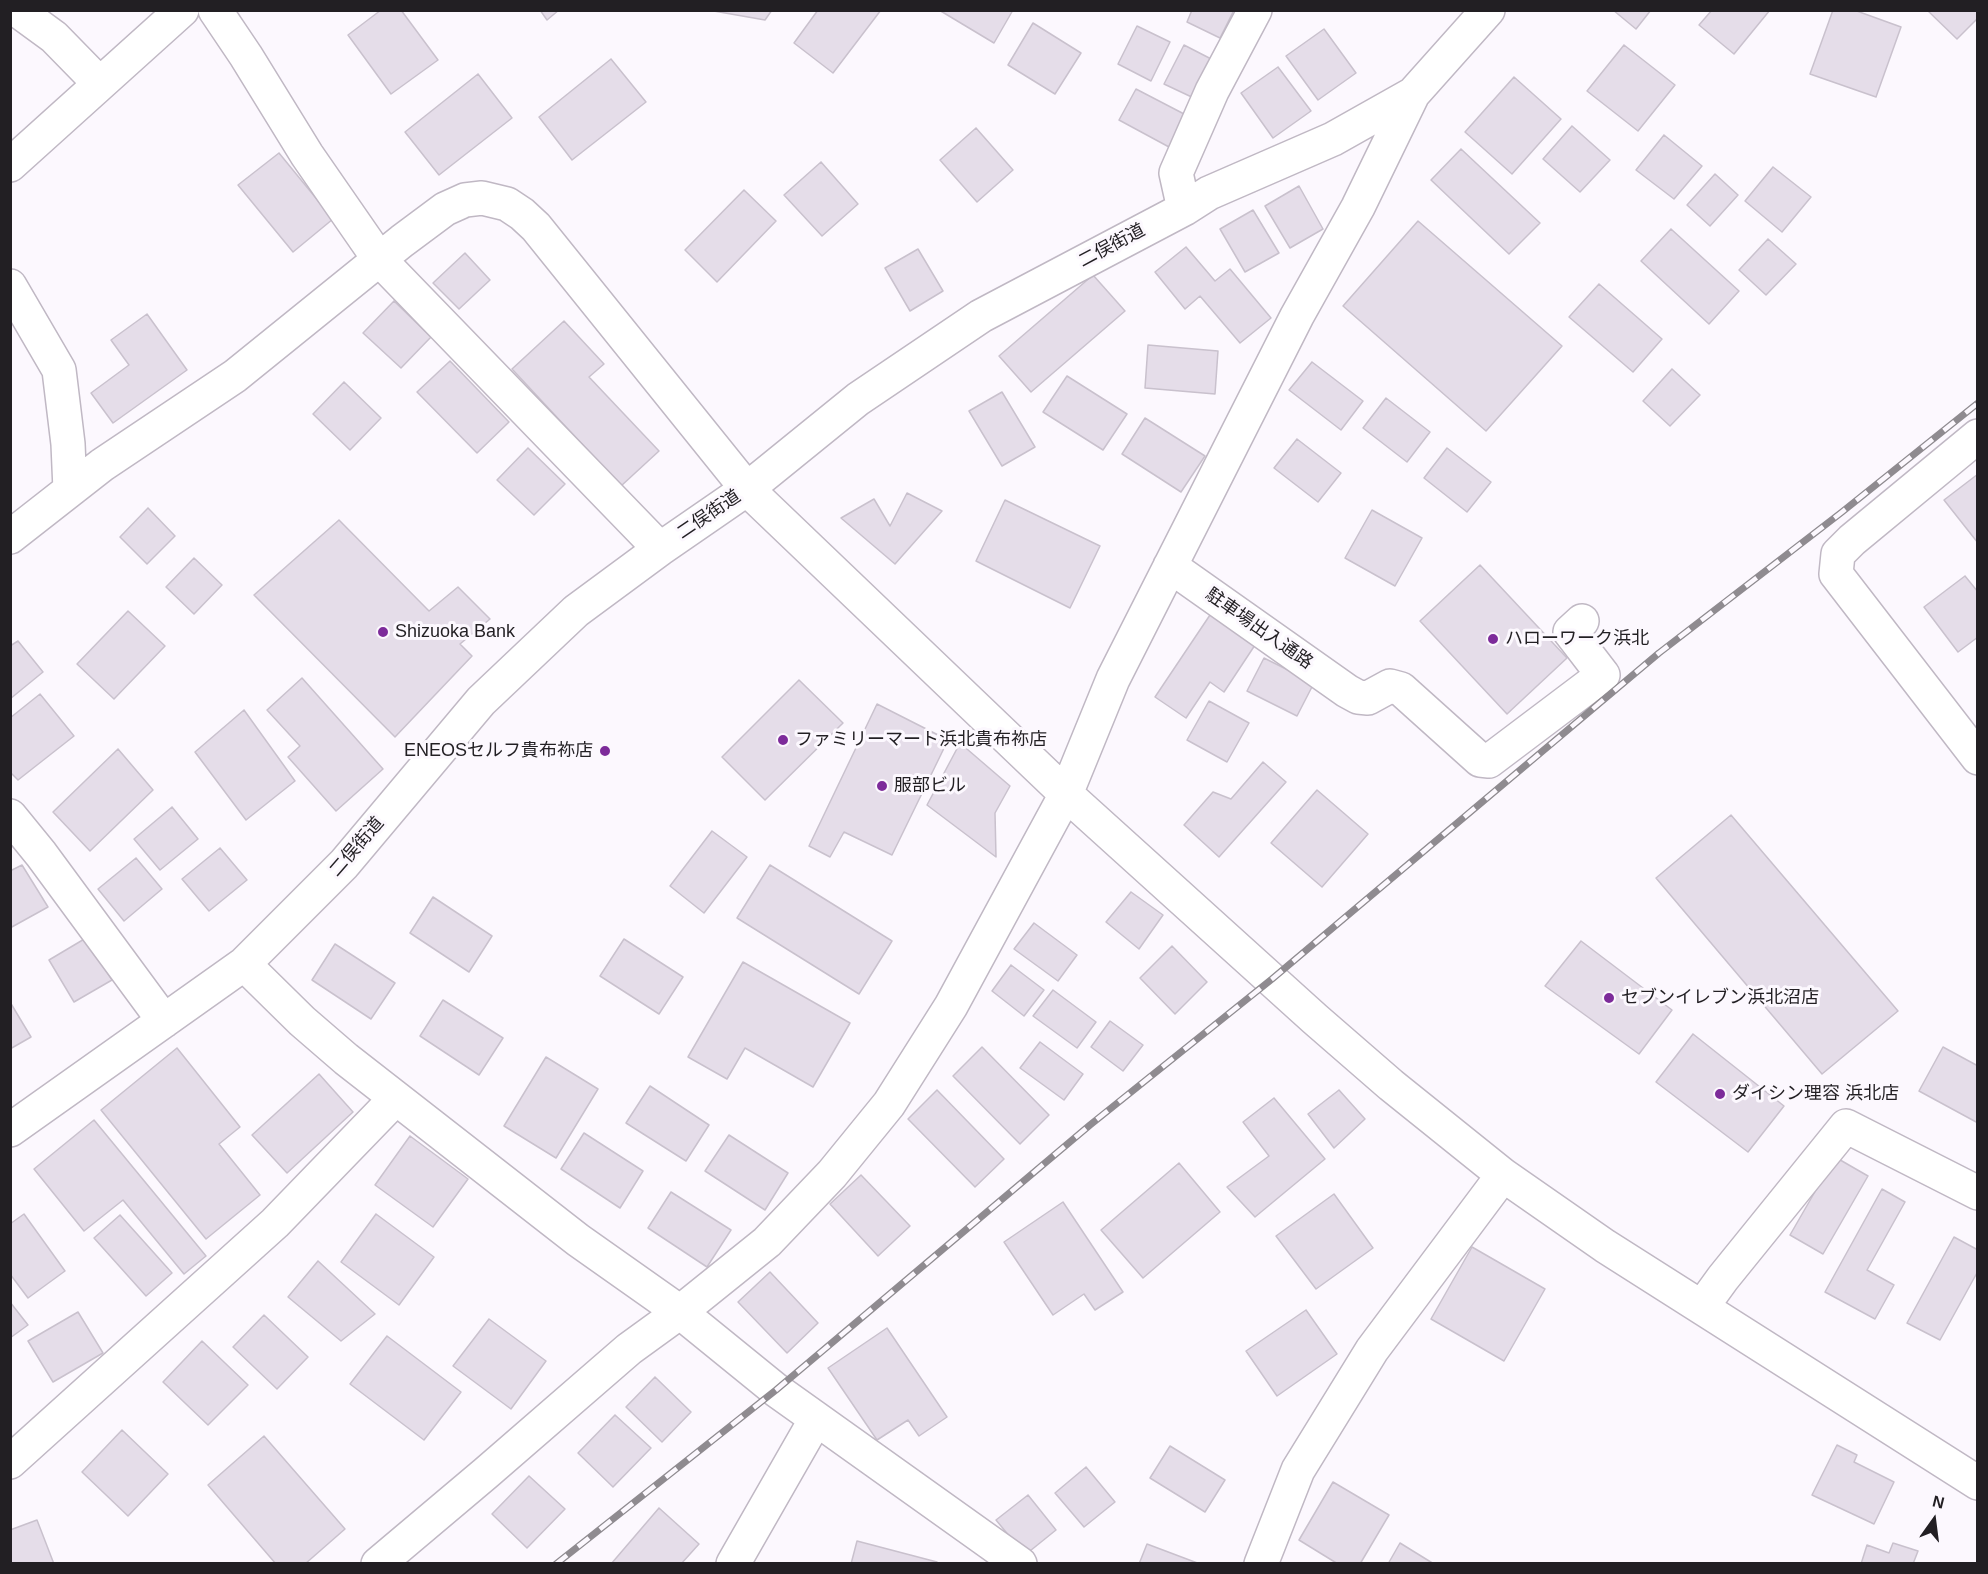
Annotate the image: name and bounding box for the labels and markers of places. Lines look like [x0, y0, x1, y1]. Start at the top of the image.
place label: Shizuoka Bank [395, 621, 515, 643]
marker: Shizuoka Bank [376, 625, 390, 639]
place label: ハローワーク浜北 [1505, 628, 1649, 650]
marker: ハローワーク浜北 [1486, 632, 1500, 646]
place label: ファミリーマート浜北貴布祢店 [795, 729, 1047, 751]
marker: ファミリーマート浜北貴布祢店 [776, 733, 790, 747]
place label: ENEOSセルフ貴布祢店 [404, 740, 593, 762]
marker: ENEOSセルフ貴布祢店 [598, 744, 612, 758]
place label: 服部ビル [894, 775, 966, 797]
marker: 服部ビル [875, 779, 889, 793]
place label: セブンイレブン浜北沼店 [1621, 987, 1819, 1009]
marker: セブンイレブン浜北沼店 [1602, 991, 1616, 1005]
place label: ダイシン理容 浜北店 [1732, 1083, 1899, 1105]
marker: ダイシン理容 浜北店 [1713, 1087, 1727, 1101]

